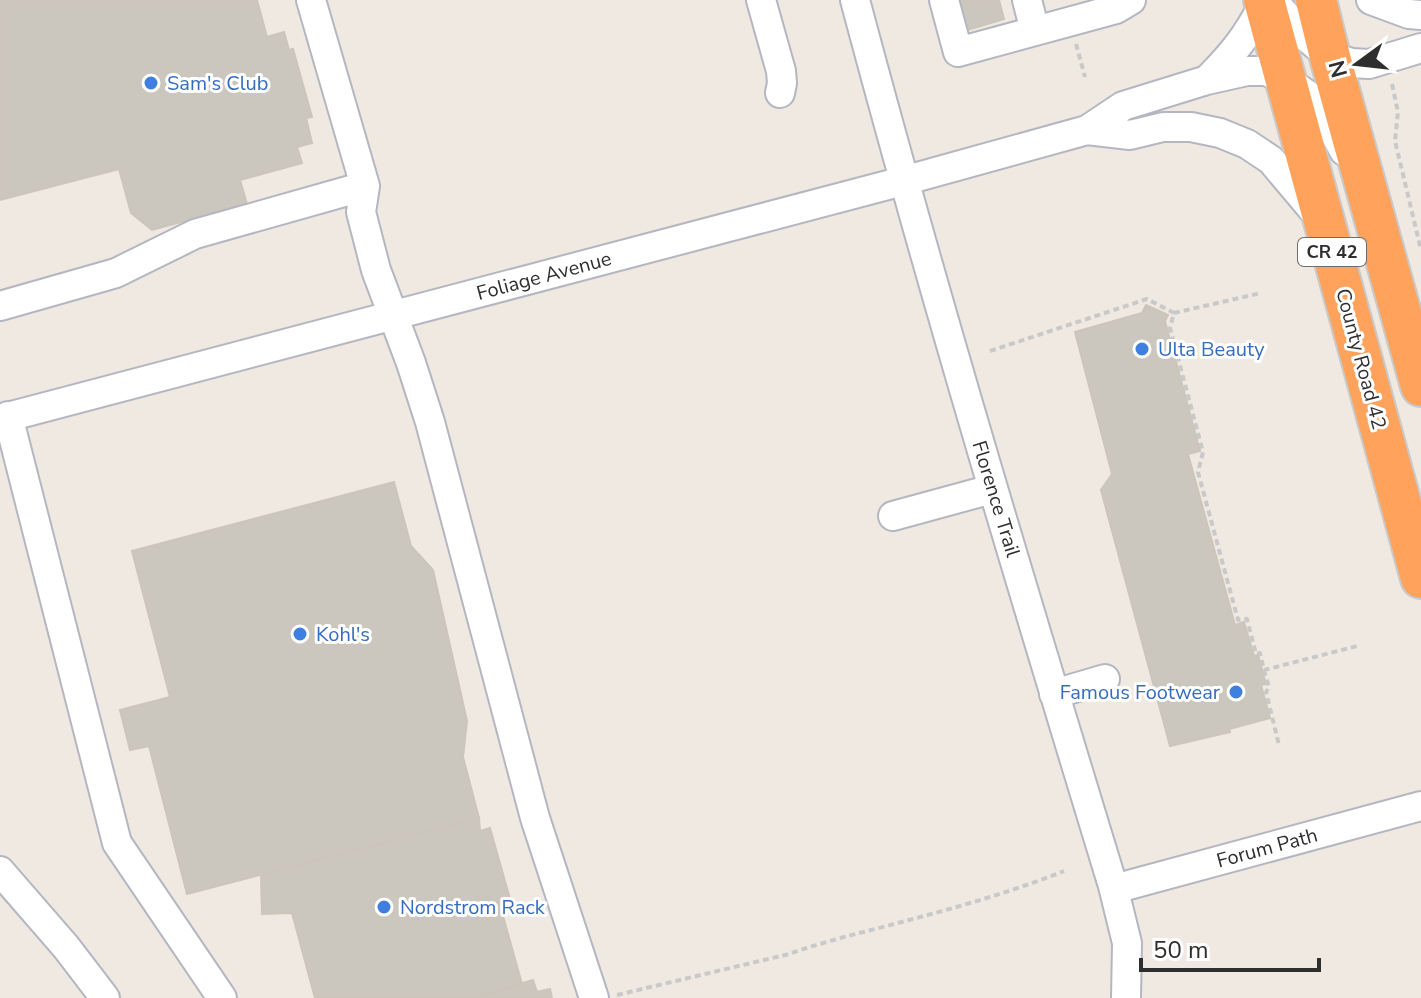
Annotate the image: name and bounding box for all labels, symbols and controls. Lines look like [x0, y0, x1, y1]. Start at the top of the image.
north arrow [1317, 24, 1397, 104]
text: N [1322, 57, 1355, 81]
place label: Sam's Club [167, 70, 268, 97]
marker: Sam's Club [142, 74, 160, 92]
road number: CR 42 [1298, 238, 1366, 266]
street label: Foliage Avenue [474, 245, 614, 307]
street label: County Road 42 [1329, 286, 1393, 432]
place label: Ulta Beauty [1158, 336, 1265, 363]
marker: Ulta Beauty [1133, 340, 1151, 358]
street label: Florence Trail [965, 437, 1027, 561]
place label: Kohl's [316, 621, 370, 648]
marker: Kohl's [291, 625, 309, 643]
place label: Famous Footwear [1060, 679, 1220, 706]
marker: Famous Footwear [1227, 683, 1245, 701]
street label: Forum Path [1214, 822, 1320, 874]
place label: Nordstrom Rack [400, 894, 546, 921]
marker: Nordstrom Rack [375, 898, 393, 916]
scale bar [1141, 922, 1319, 972]
text: 50 m [1153, 934, 1209, 966]

